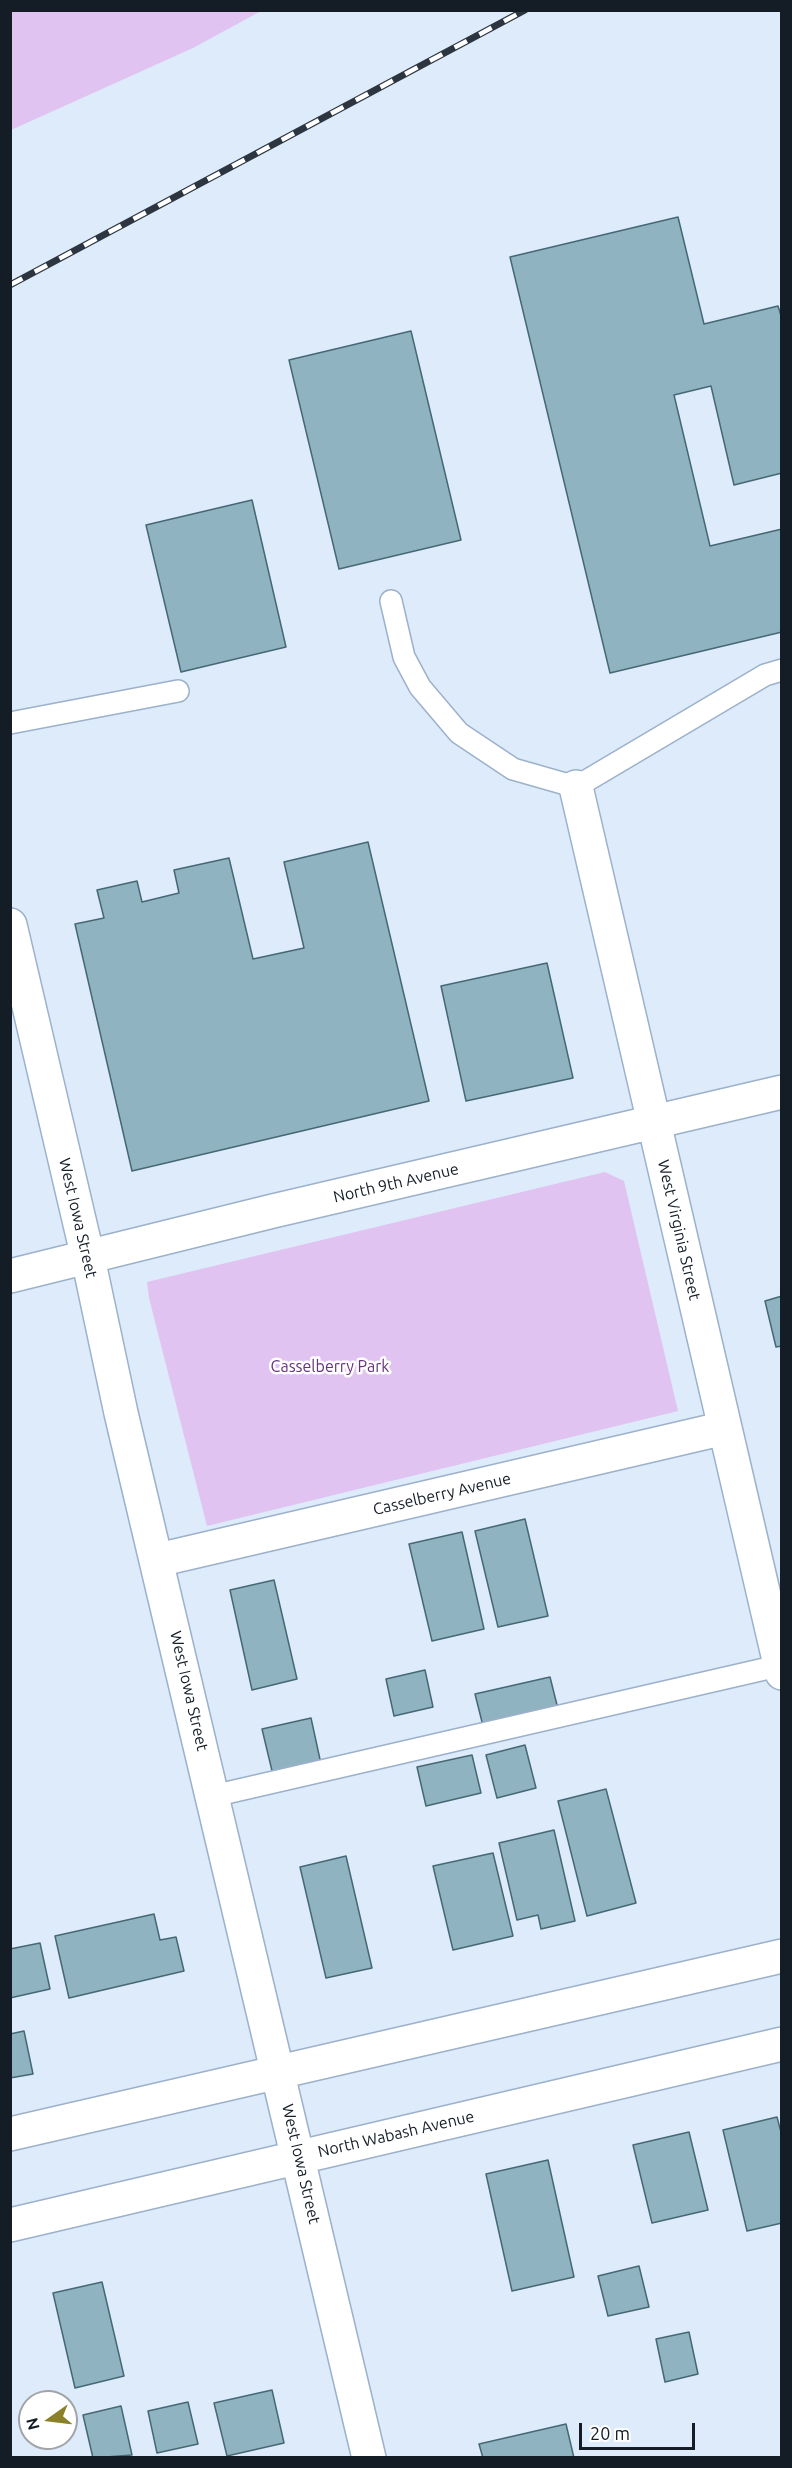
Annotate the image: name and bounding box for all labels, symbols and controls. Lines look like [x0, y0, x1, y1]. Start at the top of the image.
street label: West Iowa Street [55, 1156, 101, 1280]
street label: West Virginia Street [653, 1158, 705, 1302]
street label: North 9th Avenue [332, 1159, 460, 1207]
park label: Casselberry Park [271, 1357, 389, 1377]
street label: Casselberry Avenue [371, 1469, 513, 1519]
street label: West Iowa Street [166, 1629, 212, 1753]
street label: West Iowa Street [278, 2102, 324, 2226]
street label: North Wabash Avenue [316, 2107, 476, 2161]
north arrow [18, 2390, 78, 2450]
scale bar [582, 2411, 698, 2449]
text: N [22, 2416, 43, 2432]
text: 20 m [590, 2423, 630, 2443]

